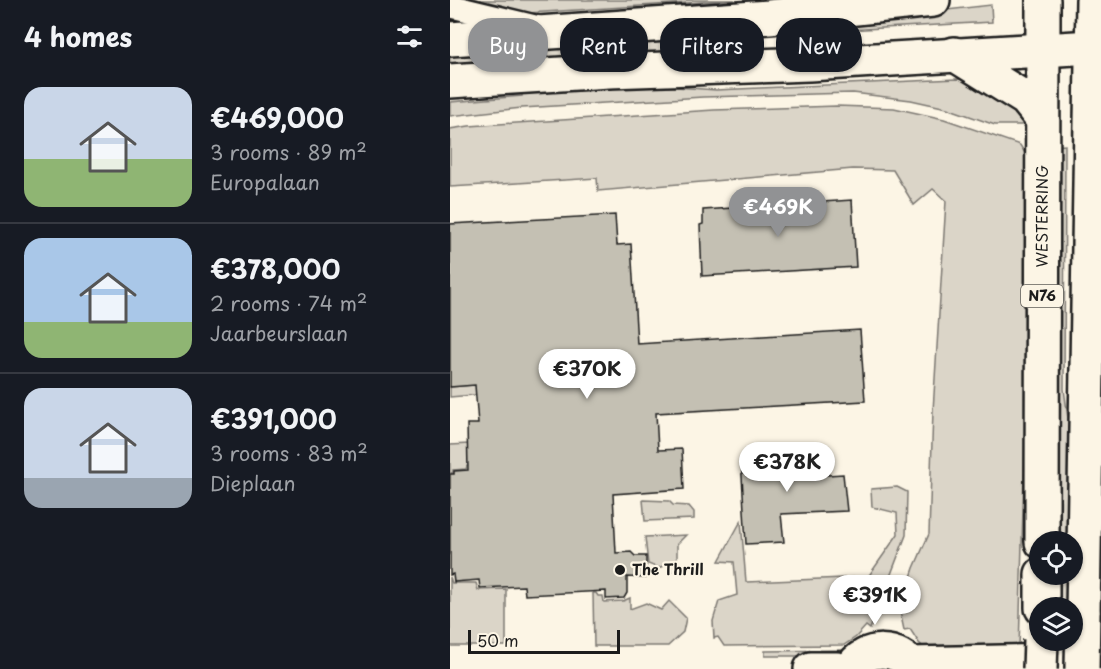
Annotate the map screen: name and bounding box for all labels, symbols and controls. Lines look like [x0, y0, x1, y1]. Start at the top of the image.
text: 4 homes [24, 17, 132, 56]
chip: Buy [468, 18, 548, 72]
chip: Rent [560, 18, 648, 72]
chip: Filters [660, 18, 764, 72]
chip: New [776, 18, 862, 72]
icon: filters [393, 20, 426, 53]
text: €469,000 [210, 98, 344, 137]
icon: home [72, 111, 144, 183]
text: 3 rooms · 89 m² [210, 137, 367, 167]
street label: WESTERRING [1030, 165, 1053, 267]
text: Europalaan [210, 167, 320, 197]
pin: €469K [736, 187, 820, 238]
text: €469K [743, 191, 813, 221]
text: €378,000 [210, 249, 340, 288]
icon: home [72, 262, 144, 334]
road number: N76 [1021, 285, 1063, 307]
text: 2 rooms · 74 m² [210, 288, 367, 318]
text: Jaarbeurslaan [210, 318, 348, 348]
pin: €370K [545, 349, 629, 400]
text: €370K [553, 353, 621, 383]
text: €391,000 [210, 399, 337, 438]
icon: home [72, 412, 144, 484]
text: 3 rooms · 83 m² [210, 438, 368, 468]
pin: €378K [745, 442, 829, 493]
text: €378K [753, 446, 821, 476]
text: Dieplaan [210, 468, 296, 498]
map controls [1029, 531, 1083, 651]
button: locate [1029, 531, 1083, 585]
place label: The Thrill [632, 557, 704, 580]
marker: The Thrill [613, 563, 627, 577]
pin: €391K [833, 575, 917, 626]
text: €391K [843, 579, 907, 609]
button: layers [1029, 597, 1083, 651]
scale bar [468, 627, 620, 654]
text: 50 m [477, 628, 518, 652]

